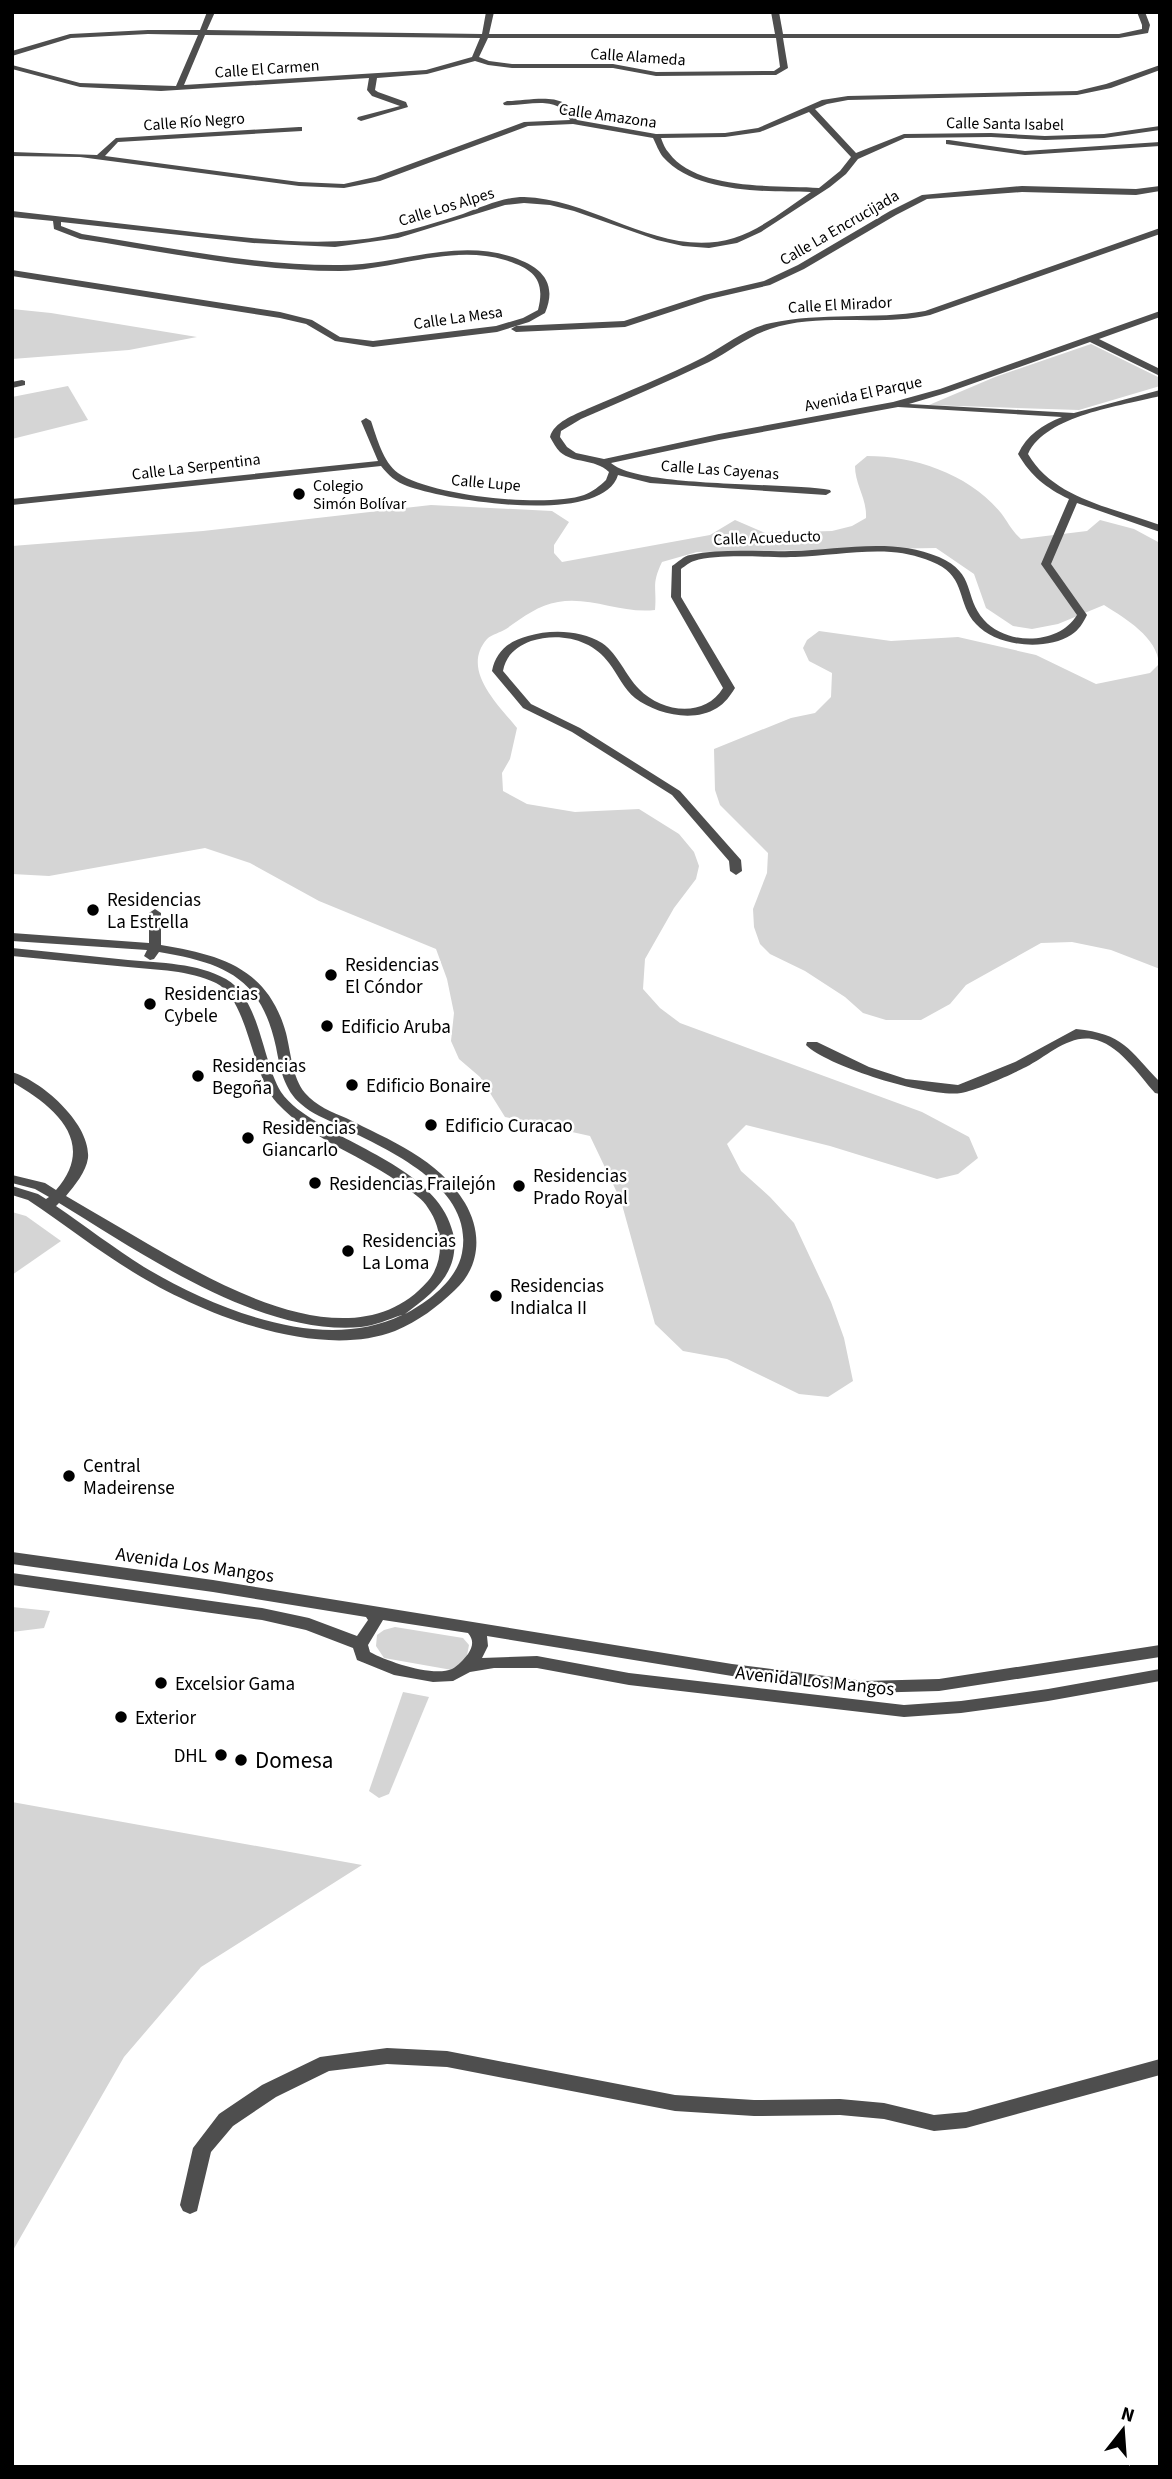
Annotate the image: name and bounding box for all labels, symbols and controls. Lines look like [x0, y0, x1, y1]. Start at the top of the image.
street label: Calle Alameda [590, 43, 686, 71]
street label: Calle El Carmen [214, 54, 320, 84]
street label: Calle Amazona [557, 98, 658, 134]
street label: Calle Río Negro [143, 107, 246, 137]
street label: Calle Santa Isabel [946, 112, 1064, 136]
street label: Calle Los Alpes [396, 182, 497, 232]
street label: Calle La Encrucijada [776, 185, 903, 271]
street label: Calle El Mirador [787, 291, 893, 319]
street label: Calle La Mesa [412, 301, 504, 335]
street label: Avenida El Parque [802, 371, 924, 417]
street label: Calle La Serpentina [131, 448, 262, 486]
street label: Calle Las Cayenas [660, 455, 780, 485]
street label: Calle Lupe [450, 469, 522, 497]
place label: Colegio Simón Bolívar [313, 475, 407, 515]
marker: Colegio Simón Bolívar [291, 486, 307, 502]
street label: Calle Acueducto [713, 525, 821, 551]
place label: Residencias La Estrella [107, 887, 201, 936]
marker: Residencias La Estrella [85, 902, 101, 918]
place label: Residencias El Cóndor [345, 952, 439, 1001]
marker: Residencias El Cóndor [323, 967, 339, 983]
place label: Residencias Cybele [164, 981, 258, 1030]
marker: Residencias Cybele [142, 996, 158, 1012]
place label: Edificio Aruba [341, 1014, 451, 1041]
marker: Edificio Aruba [319, 1018, 335, 1034]
place label: Residencias Begoña [212, 1053, 306, 1102]
marker: Residencias Begoña [190, 1068, 206, 1084]
place label: Edificio Bonaire [366, 1073, 491, 1100]
marker: Edificio Bonaire [344, 1077, 360, 1093]
place label: Edificio Curacao [445, 1113, 573, 1140]
place label: Residencias Giancarlo [262, 1115, 356, 1164]
marker: Edificio Curacao [423, 1117, 439, 1133]
marker: Residencias Giancarlo [240, 1130, 256, 1146]
place label: Residencias Prado Royal [533, 1163, 628, 1212]
place label: Residencias Frailejón [329, 1171, 496, 1198]
marker: Residencias Frailejón [307, 1175, 323, 1191]
marker: Residencias Prado Royal [511, 1178, 527, 1194]
place label: Residencias La Loma [362, 1228, 456, 1277]
marker: Residencias La Loma [340, 1243, 356, 1259]
place label: Residencias Indialca II [510, 1273, 604, 1322]
marker: Residencias Indialca II [488, 1288, 504, 1304]
place label: Central Madeirense [83, 1453, 175, 1502]
marker: Central Madeirense [61, 1468, 77, 1484]
street label: Avenida Los Mangos [114, 1541, 276, 1590]
street label: Avenida Los Mangos [734, 1660, 896, 1703]
place label: Excelsior Gama [175, 1671, 295, 1698]
marker: Excelsior Gama [153, 1675, 169, 1691]
place label: Exterior [135, 1705, 197, 1732]
marker: Exterior [113, 1709, 129, 1725]
place label: DHL [174, 1743, 207, 1770]
place label: Domesa [255, 1744, 333, 1777]
marker: DHL [213, 1747, 229, 1763]
marker: Domesa [233, 1752, 249, 1768]
north arrow [1088, 2395, 1158, 2465]
text: N [1118, 2400, 1138, 2430]

